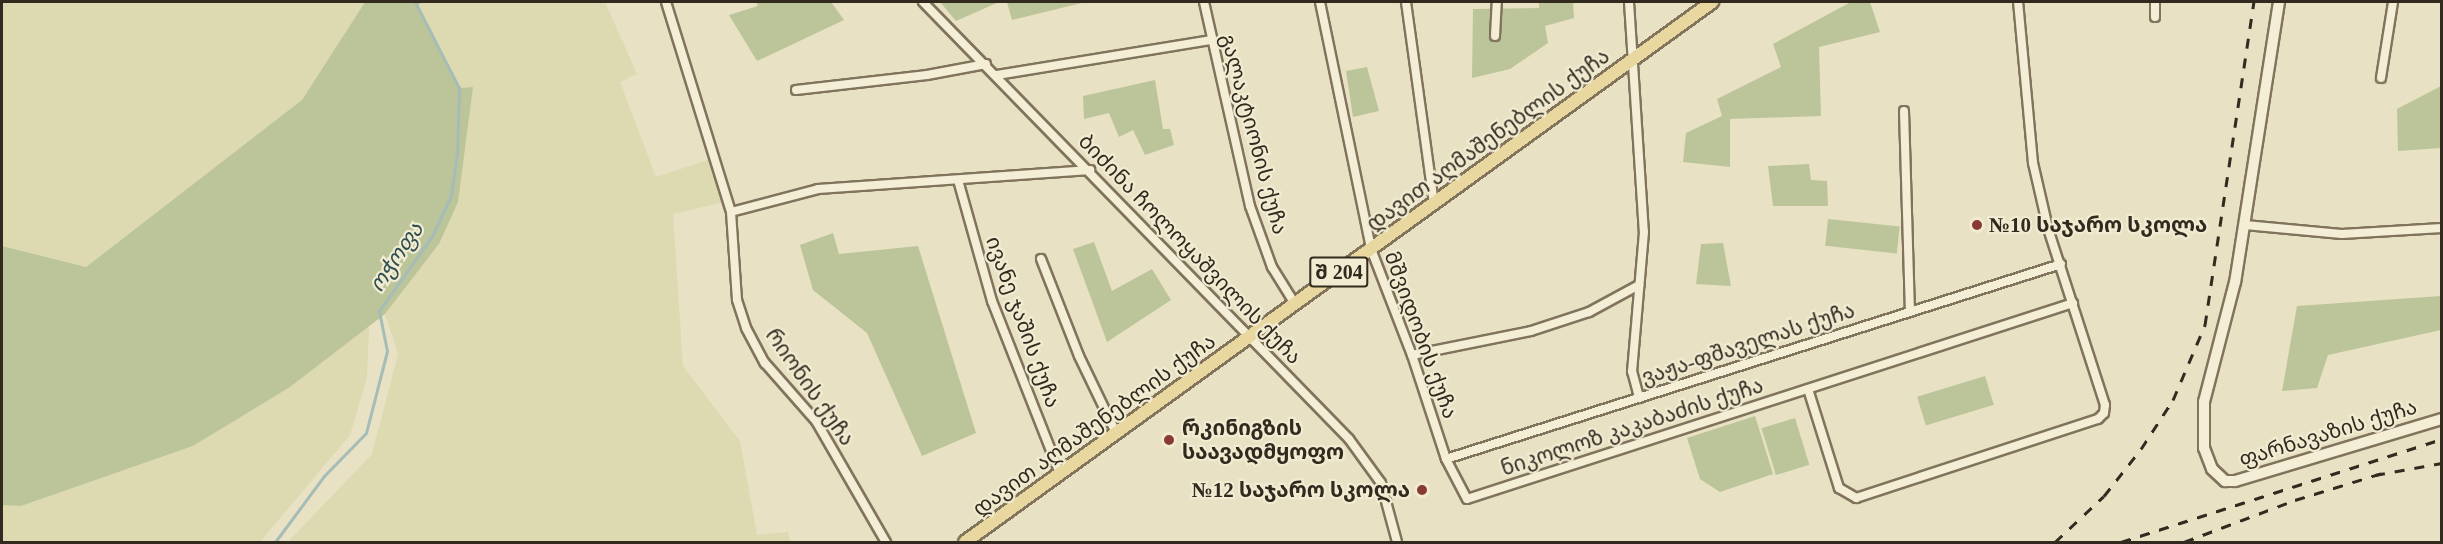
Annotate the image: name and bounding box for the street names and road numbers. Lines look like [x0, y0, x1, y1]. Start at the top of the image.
street label: გალაკტიონის ქუჩა [1215, 31, 1293, 237]
street label: დავით აღმაშენებლის ქუჩა [1362, 43, 1614, 237]
street label: ბიძინა ჩოლოყაშვილის ქუჩა [1073, 129, 1307, 369]
street label: ივანე ჯაშის ქუჩა [980, 233, 1066, 411]
street label: მშვიდობის ქუჩა [1379, 248, 1463, 422]
road number: შ 204 [1309, 255, 1369, 289]
street label: ვაჟა-ფშაველას ქუჩა [1638, 298, 1858, 390]
street label: რიონის ქუჩა [760, 323, 860, 451]
street label: დავით აღმაშენებლის ქუჩა [968, 328, 1220, 522]
street label: ნიკოლოზ კაკაბაძის ქუჩა [1498, 373, 1766, 481]
street label: ფარნავაზის ქუჩა [2236, 394, 2420, 472]

